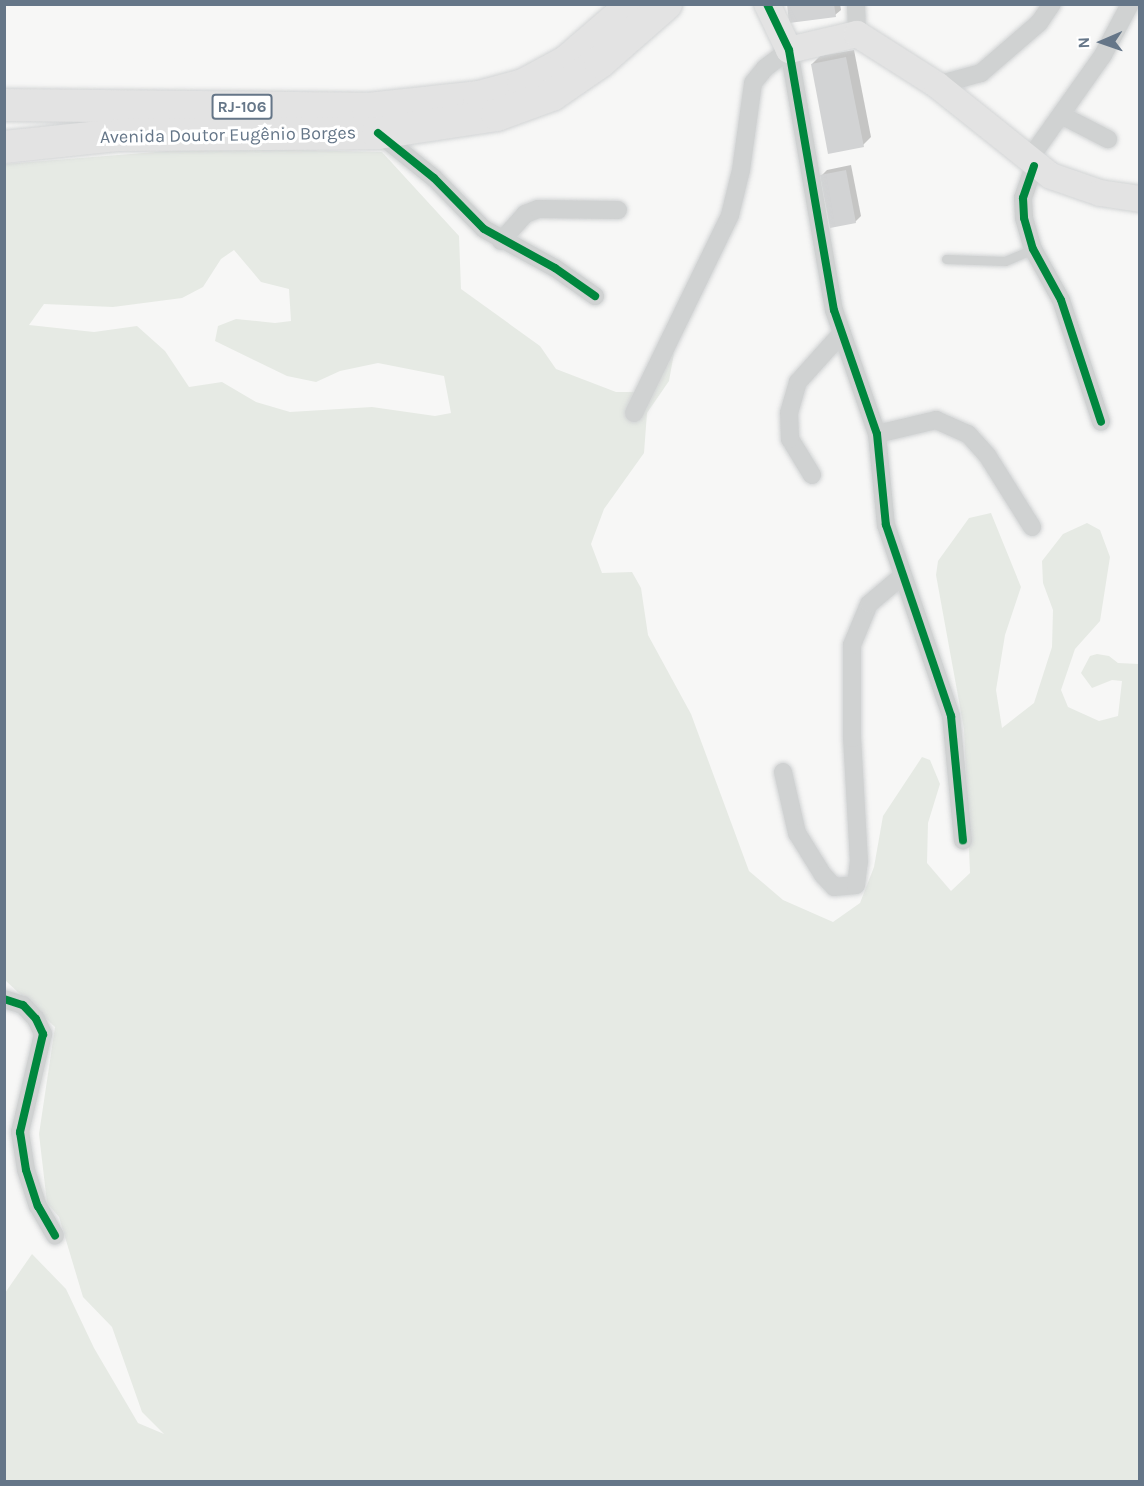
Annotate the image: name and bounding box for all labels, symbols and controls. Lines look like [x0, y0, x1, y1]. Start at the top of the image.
north arrow [1072, 12, 1132, 72]
text: N [1074, 37, 1093, 49]
road number: RJ-106 [210, 94, 274, 120]
street label: Avenida Doutor Eugênio Borges [100, 122, 356, 148]

